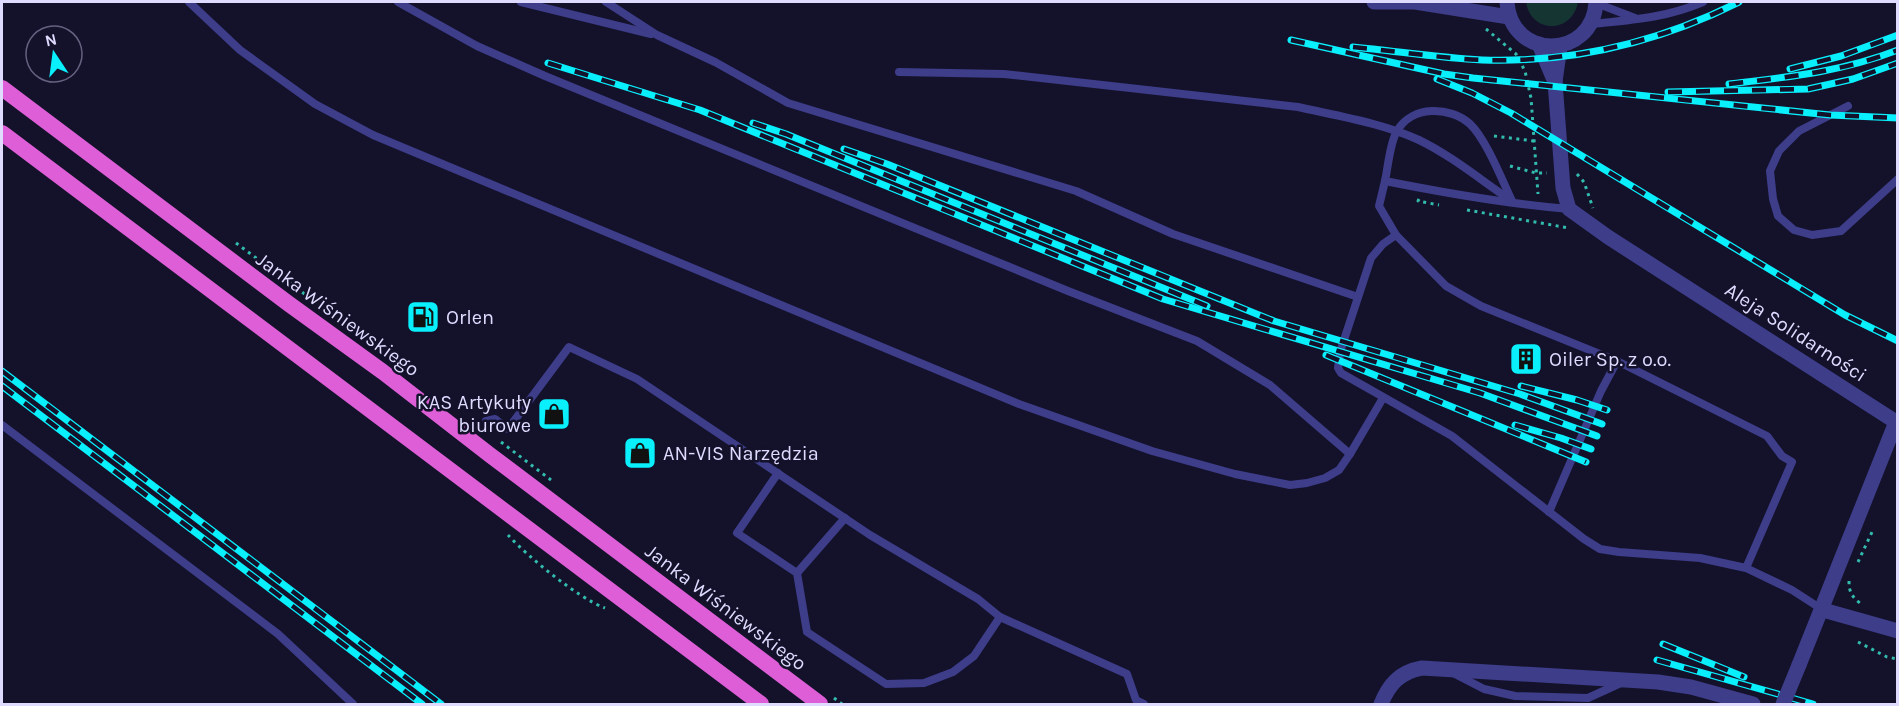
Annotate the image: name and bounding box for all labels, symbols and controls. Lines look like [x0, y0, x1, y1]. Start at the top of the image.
north arrow [24, 24, 84, 84]
text: N [43, 29, 58, 50]
street label: Janka Wiśniewskiego [252, 248, 424, 381]
street label: Aleja Solidarności [1721, 278, 1871, 387]
fuel station icon: Orlen [405, 299, 441, 335]
place label: Orlen [446, 306, 494, 329]
building icon: Oiler Sp. z o.o. [1508, 341, 1544, 377]
place label: Oiler Sp. z o.o. [1549, 348, 1671, 371]
place label: KAS Artykuły biurowe [417, 391, 531, 437]
shop icon: KAS Artykuły biurowe [536, 396, 572, 432]
shop icon: AN-VIS Narzędzia [622, 435, 658, 471]
place label: AN-VIS Narzędzia [663, 442, 819, 465]
street label: Janka Wiśniewskiego [641, 539, 811, 675]

